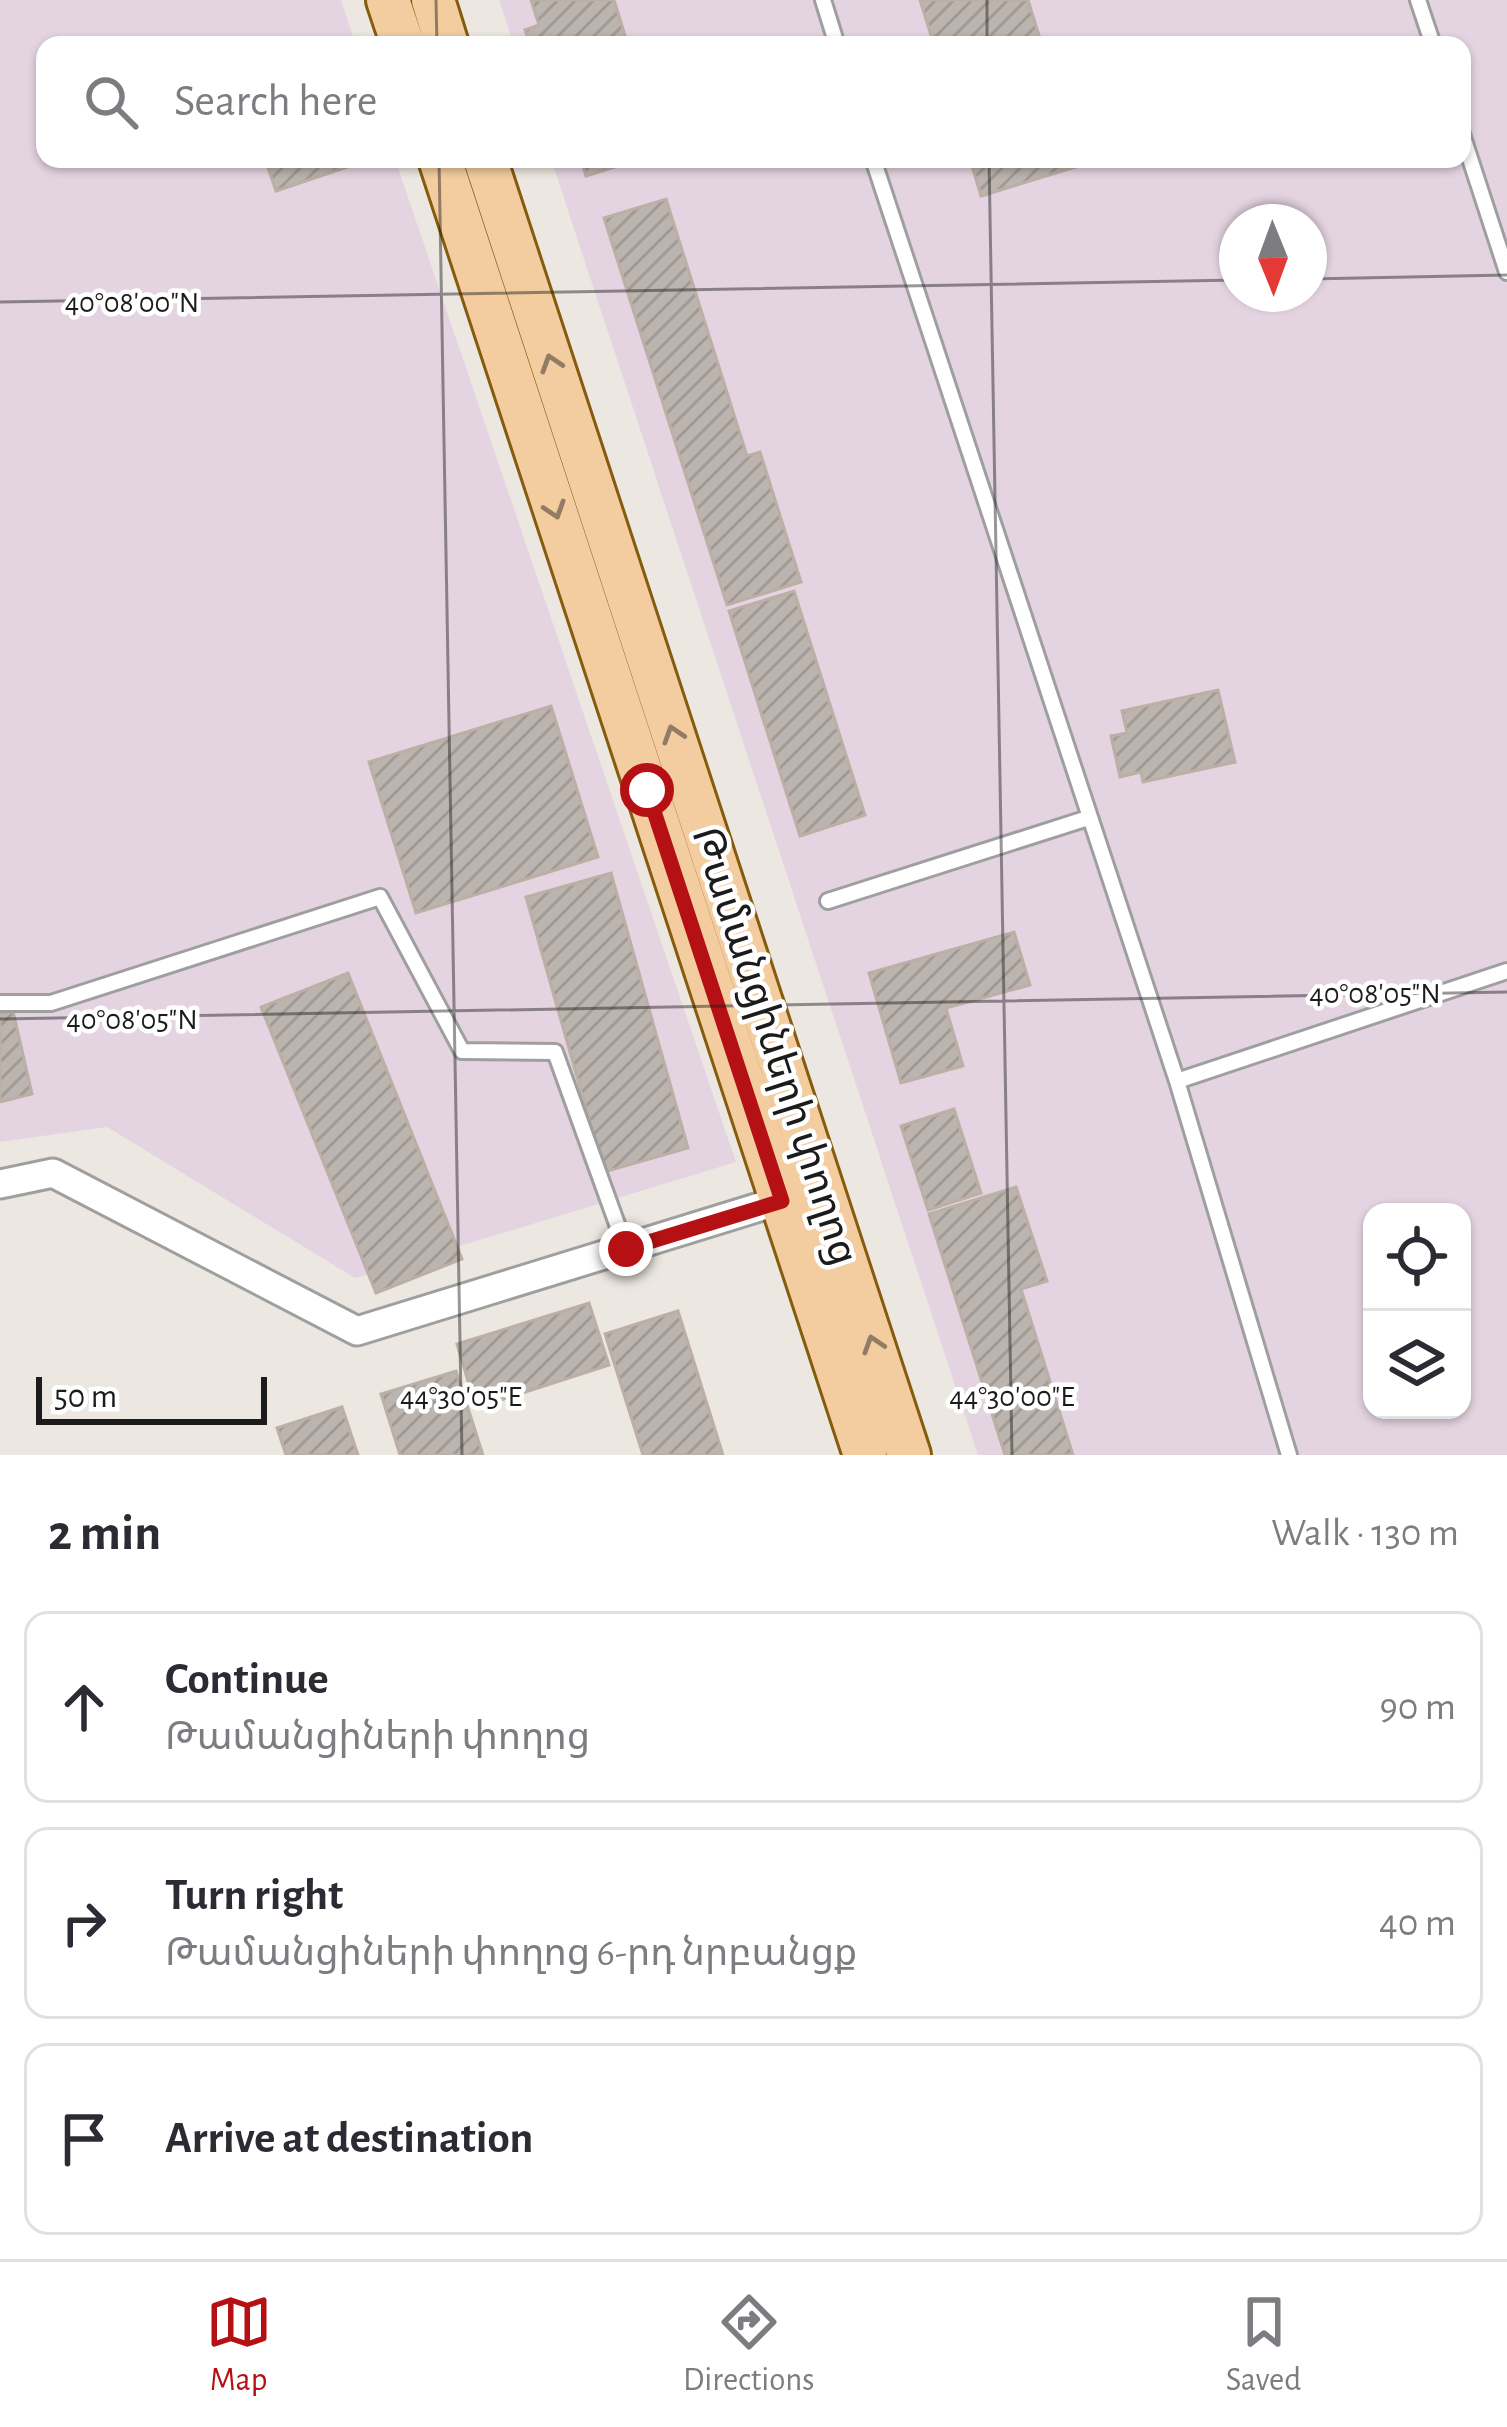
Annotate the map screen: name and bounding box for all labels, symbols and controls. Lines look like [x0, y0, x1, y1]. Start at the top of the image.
search box [36, 36, 1471, 168]
icon: search [78, 69, 144, 135]
text: Search here [174, 79, 377, 124]
north arrow [1219, 204, 1327, 312]
text: 40°08'00"N [65, 288, 199, 318]
one-way arrow [541, 353, 566, 374]
one-way arrow [541, 499, 566, 520]
one-way arrow [662, 724, 687, 745]
route start [620, 763, 674, 817]
street label: Թամանցիների փողոց [682, 822, 866, 1271]
text: 40°08'05"N [1309, 979, 1441, 1009]
text: 40°08'05"N [66, 1005, 198, 1035]
map controls [1363, 1203, 1471, 1419]
button: locate [1363, 1203, 1471, 1311]
route end [599, 1222, 653, 1276]
button: layers [1363, 1311, 1471, 1419]
one-way arrow [862, 1334, 887, 1355]
scale bar [36, 1371, 267, 1424]
text: 50 m [54, 1381, 117, 1414]
text: 44°30'05"E [400, 1382, 522, 1412]
text: 44°30'00"E [949, 1382, 1075, 1412]
text: 2 min [48, 1508, 161, 1559]
text: Walk · 130 m [1271, 1514, 1459, 1553]
text: Continue [165, 1657, 329, 1702]
icon: ahead [51, 1674, 117, 1740]
text: 90 m [1379, 1688, 1456, 1727]
text: Թամանցիների փողոց [165, 1718, 590, 1757]
text: Turn right [165, 1873, 343, 1918]
icon: right [51, 1890, 117, 1956]
text: 40 m [1379, 1904, 1456, 1943]
text: Թամանցիների փողոց 6-րդ նրբանցք [165, 1934, 857, 1973]
icon: arrive [51, 2106, 117, 2172]
text: Arrive at destination [165, 2116, 533, 2161]
tab: Map [206, 2289, 272, 2401]
tab: Directions [683, 2289, 814, 2401]
tab: Saved [1226, 2289, 1301, 2401]

